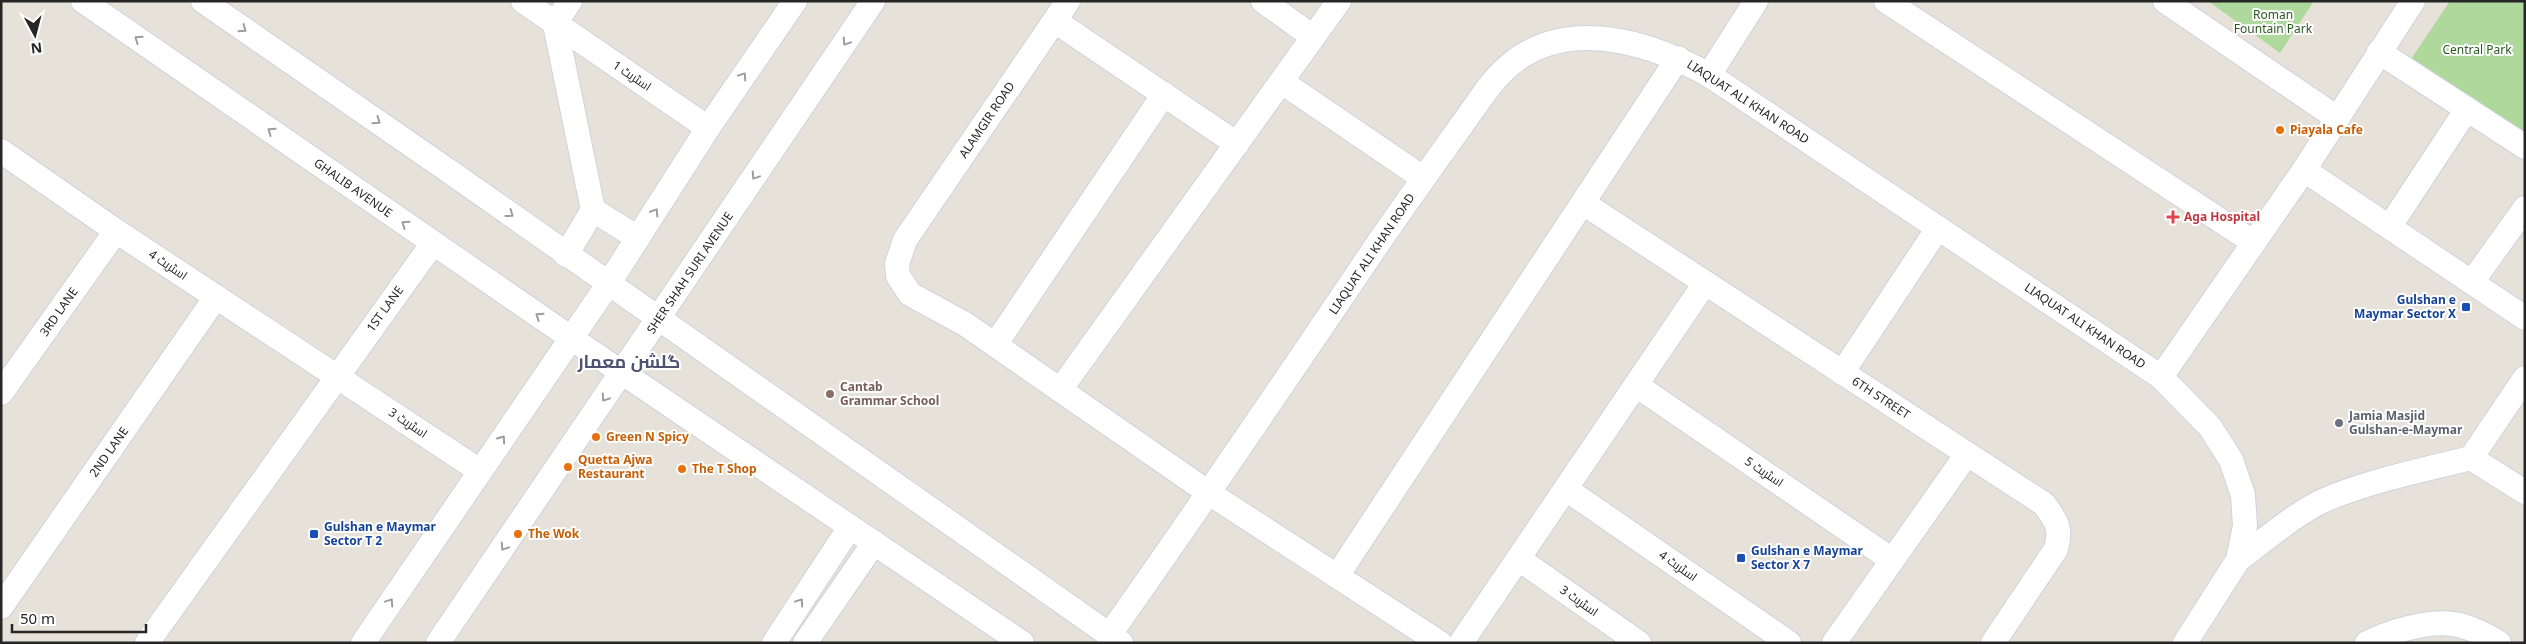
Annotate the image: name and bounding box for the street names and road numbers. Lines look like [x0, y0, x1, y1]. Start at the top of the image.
street label: اسٹریٹ 1 [610, 56, 655, 95]
street label: LIAQUAT ALI KHAN ROAD [1684, 56, 1813, 148]
street label: ALAMGIR ROAD [955, 78, 1019, 161]
street label: GHALIB AVENUE [311, 154, 396, 221]
street label: LIAQUAT ALI KHAN ROAD [1325, 190, 1419, 318]
street label: SHER SHAH SURI AVENUE [642, 208, 737, 337]
street label: اسٹریٹ 4 [146, 245, 191, 284]
street label: LIAQUAT ALI KHAN ROAD [2021, 279, 2149, 373]
street label: 1ST LANE [362, 282, 407, 335]
street label: 3RD LANE [36, 284, 82, 340]
street label: 6TH STREET [1849, 372, 1914, 423]
street label: اسٹریٹ 3 [386, 403, 431, 442]
street label: 2ND LANE [85, 423, 132, 480]
street label: اسٹریٹ 5 [1742, 452, 1787, 491]
street label: اسٹریٹ 4 [1656, 546, 1701, 585]
street label: اسٹریٹ 3 [1557, 581, 1602, 620]

